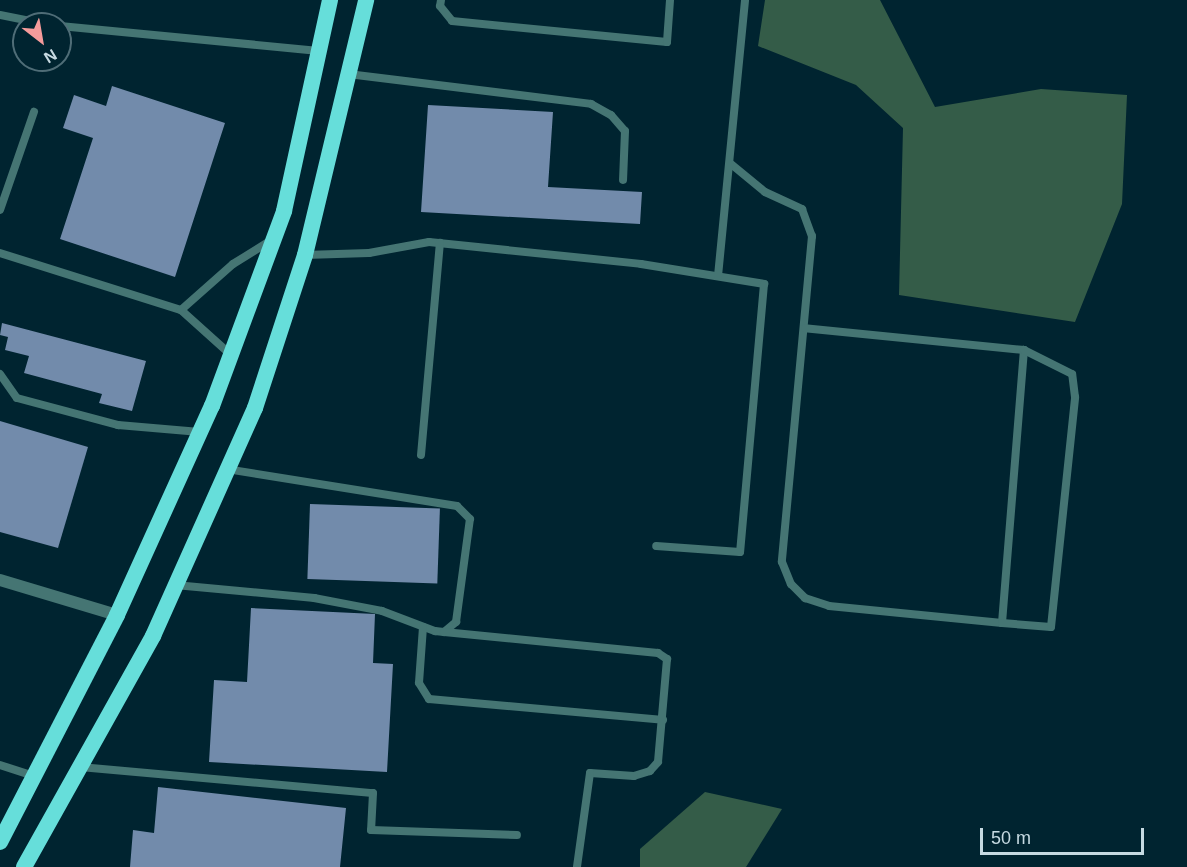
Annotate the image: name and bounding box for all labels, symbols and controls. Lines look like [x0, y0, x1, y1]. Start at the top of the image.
north arrow [12, 12, 72, 72]
text: N [41, 46, 60, 66]
scale bar [983, 816, 1146, 854]
text: 50 m [991, 828, 1031, 848]

